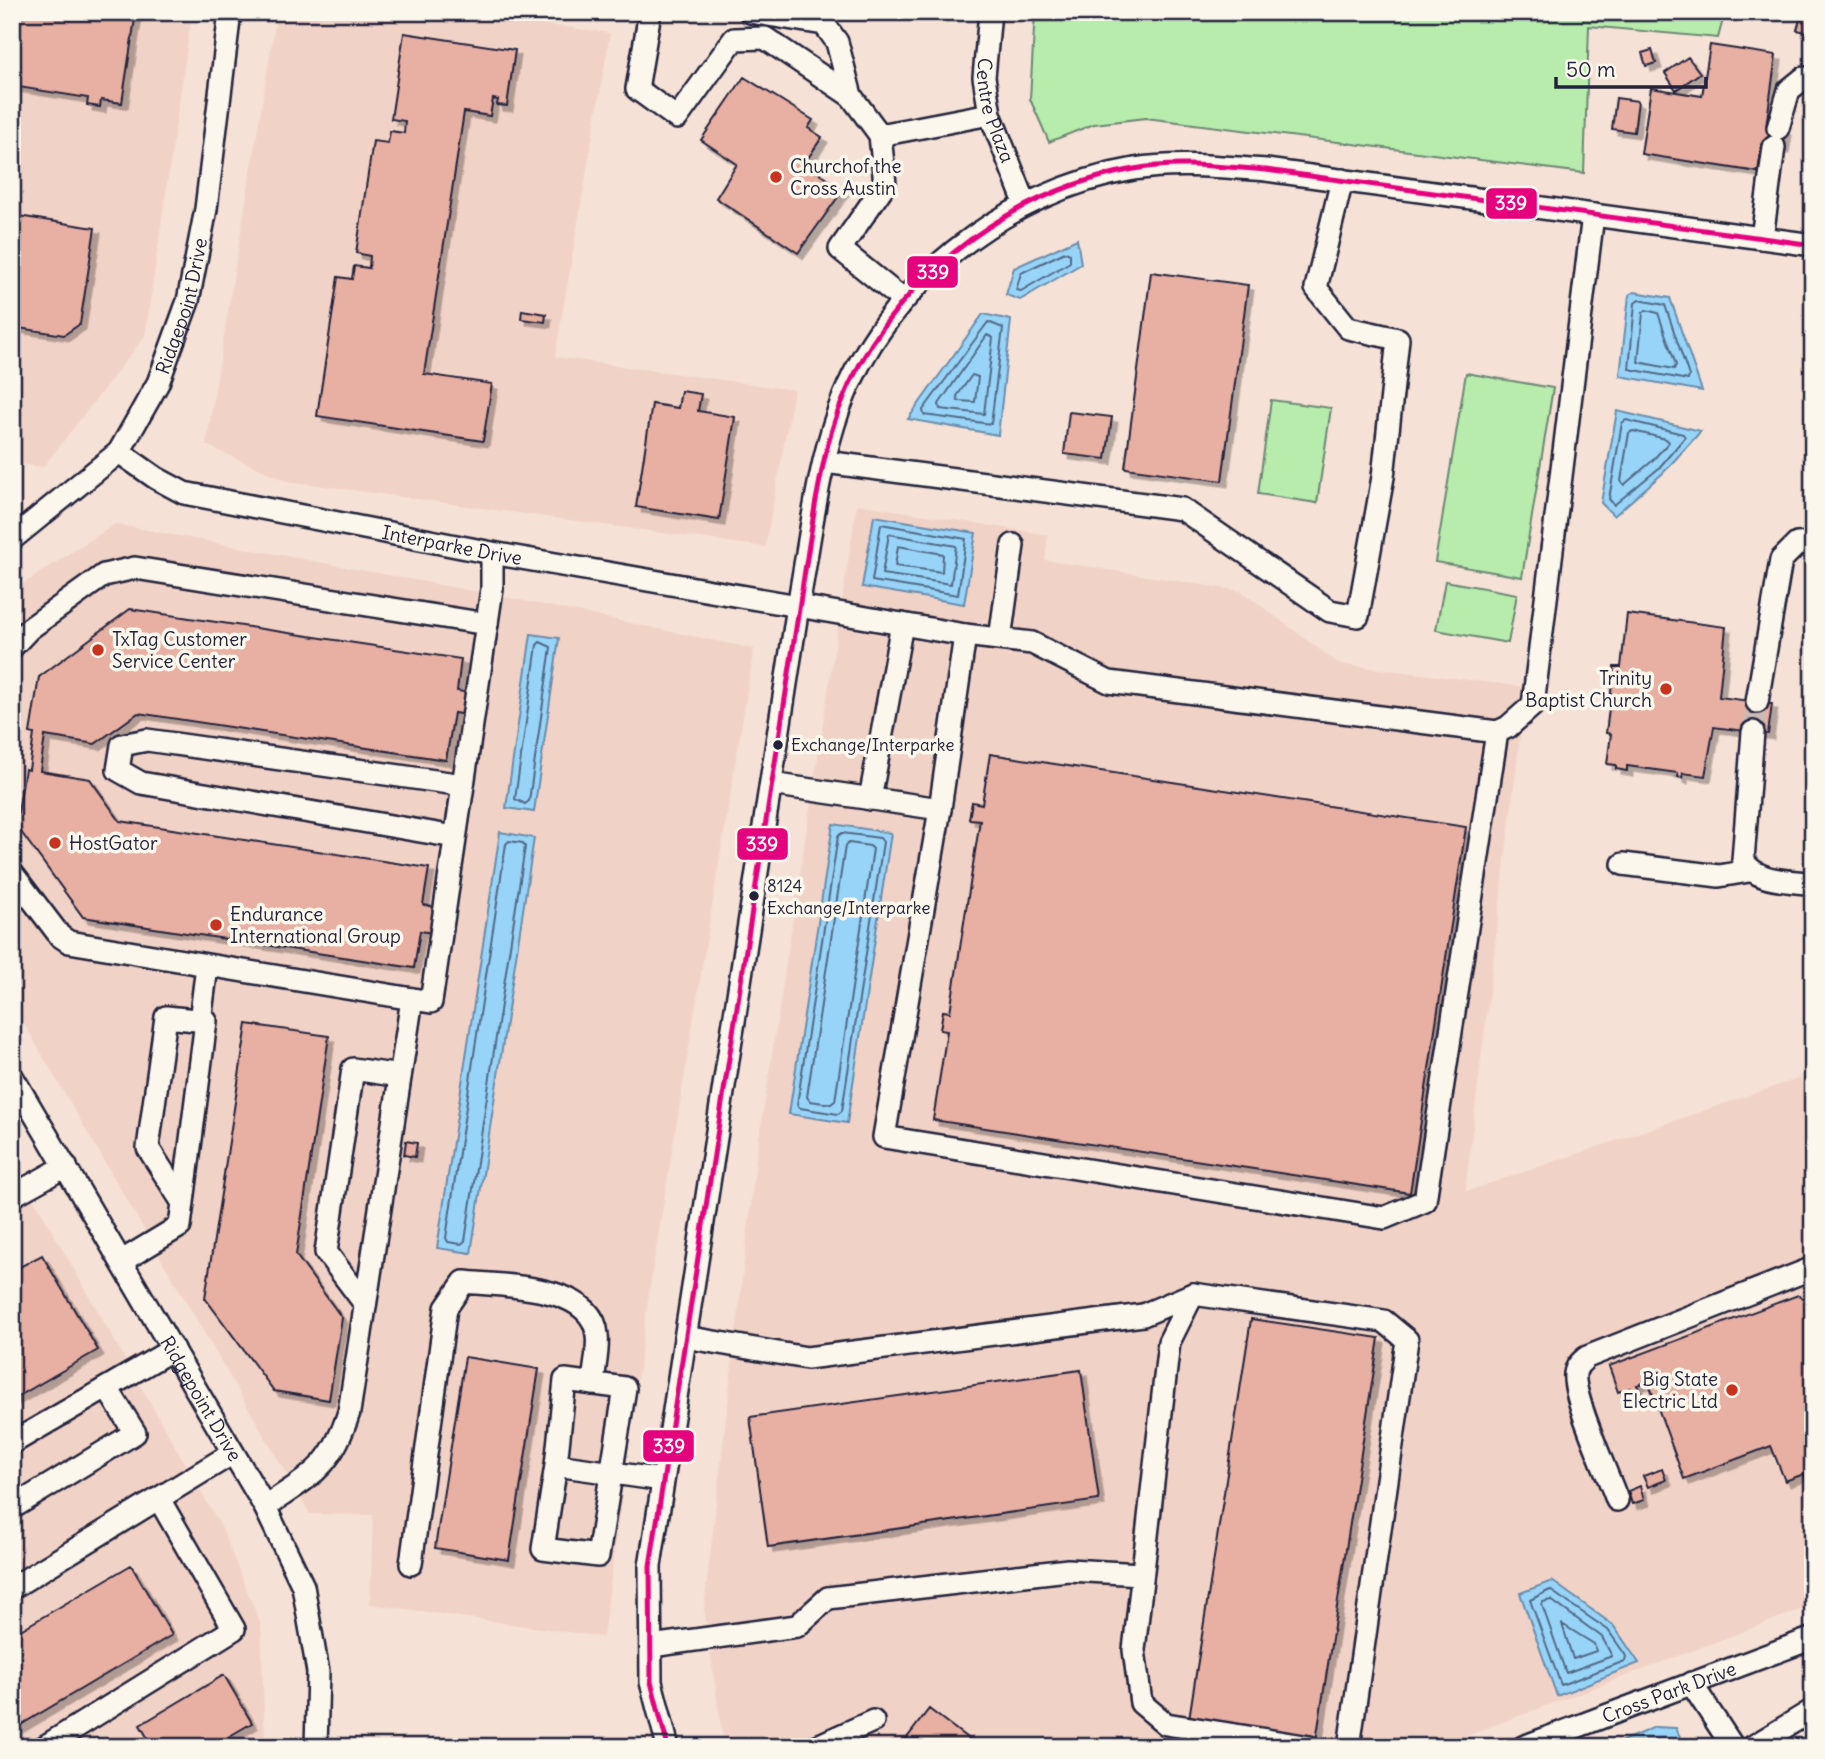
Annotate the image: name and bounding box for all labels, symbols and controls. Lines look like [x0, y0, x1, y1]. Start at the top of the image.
scale bar [1556, 46, 1706, 90]
text: 50 m [1566, 56, 1615, 83]
street label: Centre Plaza [972, 57, 1020, 166]
place label: Churchof the Cross Austin [790, 154, 902, 200]
marker: Churchof the Cross Austin [768, 169, 784, 185]
line badge: 339 [1485, 187, 1538, 220]
text: 339 [1495, 191, 1527, 215]
street label: Ridgepoint Drive [150, 236, 212, 377]
line badge: 339 [906, 255, 959, 289]
text: 339 [917, 260, 949, 284]
street label: Interparke Drive [380, 520, 524, 570]
place label: TxTag Customer Service Center [112, 627, 247, 673]
marker: TxTag Customer Service Center [90, 642, 106, 658]
place label: Trinity Baptist Church [1525, 666, 1652, 712]
marker: Trinity Baptist Church [1658, 681, 1674, 697]
place label: Exchange/Interparke [791, 734, 954, 756]
marker: Exchange/Interparke [771, 738, 785, 752]
line badge: 339 [736, 827, 789, 861]
place label: HostGator [69, 831, 158, 855]
text: 339 [746, 832, 778, 856]
marker: HostGator [47, 835, 63, 851]
place label: 8124 Exchange/Interparke [767, 875, 930, 919]
marker: 8124 Exchange/Interparke [747, 889, 761, 903]
place label: Endurance International Group [230, 902, 401, 948]
marker: Endurance International Group [208, 917, 224, 933]
street label: Ridgepoint Drive [155, 1332, 247, 1465]
place label: Big State Electric Ltd [1623, 1367, 1718, 1413]
marker: Big State Electric Ltd [1724, 1382, 1740, 1398]
line badge: 339 [642, 1429, 695, 1463]
text: 339 [653, 1434, 685, 1458]
street label: Cross Park Drive [1599, 1656, 1739, 1728]

